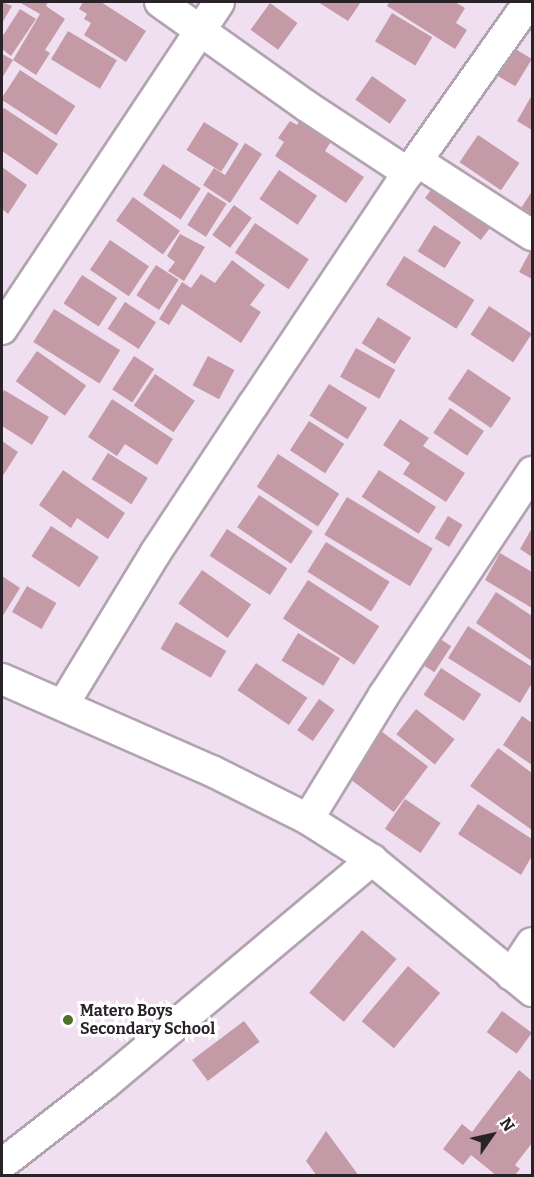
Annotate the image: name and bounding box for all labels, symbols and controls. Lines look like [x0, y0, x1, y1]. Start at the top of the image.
place label: Matero Boys Secondary School [80, 1001, 215, 1039]
marker: Matero Boys Secondary School [61, 1013, 75, 1027]
north arrow [462, 1105, 522, 1165]
text: N [496, 1114, 519, 1135]

